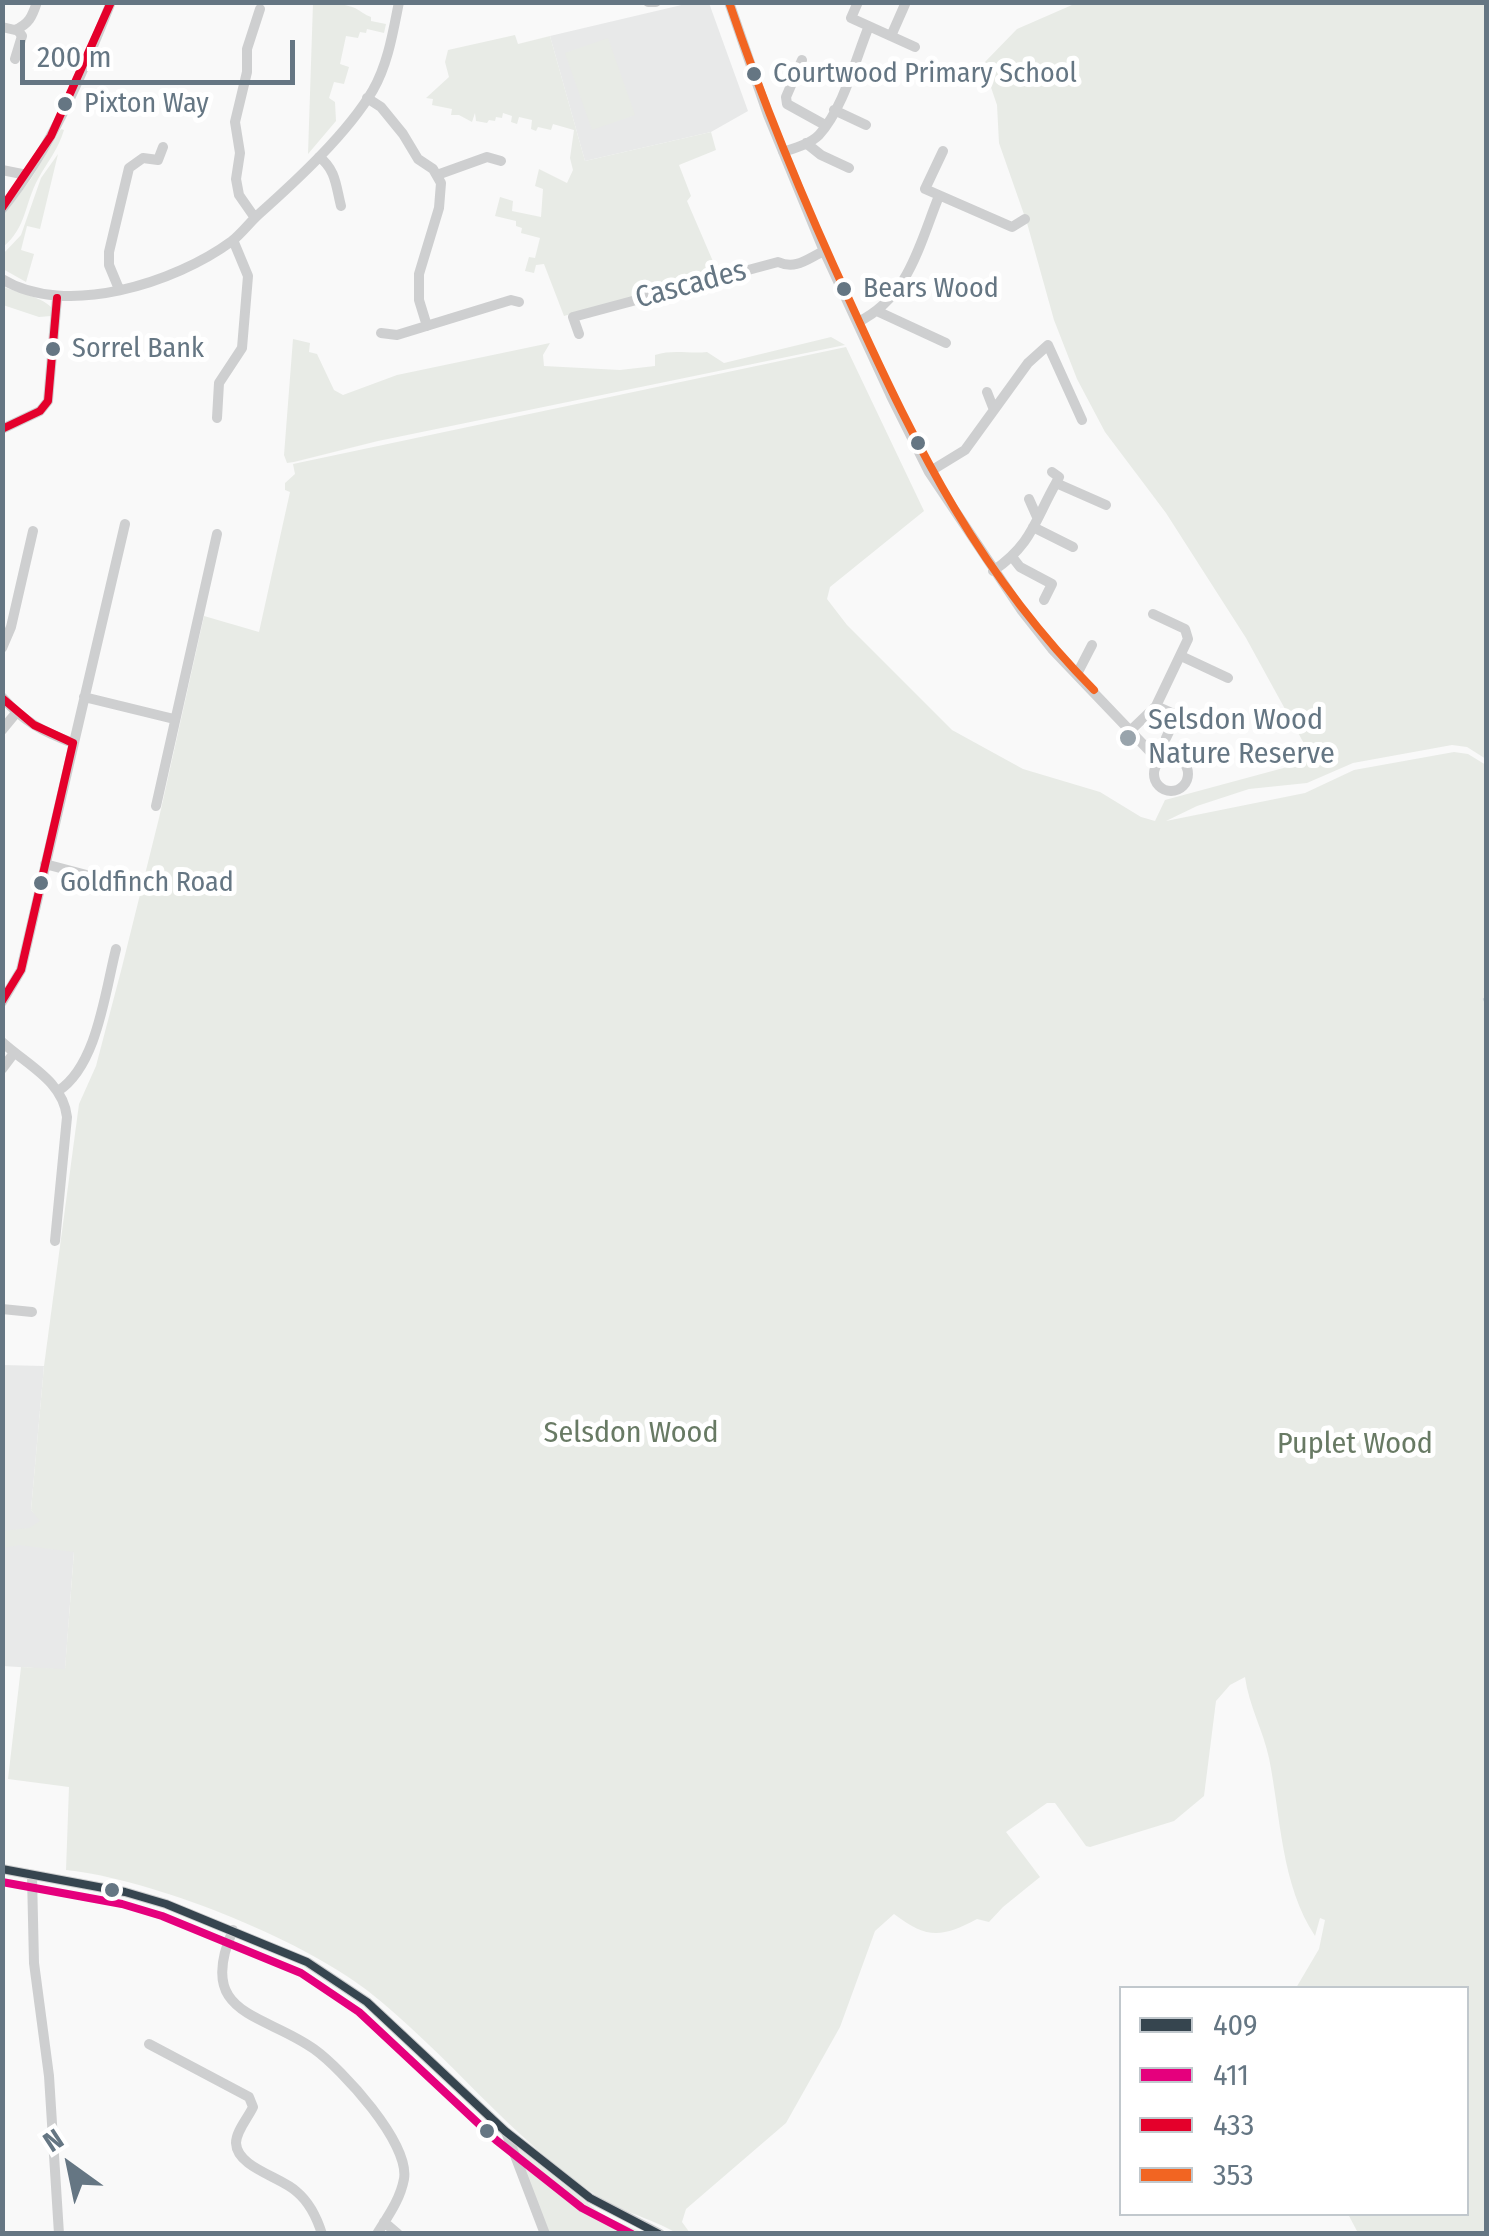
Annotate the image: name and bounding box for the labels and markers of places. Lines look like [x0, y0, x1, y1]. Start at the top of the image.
place label: Courtwood Primary School [773, 57, 1077, 91]
marker: Courtwood Primary School [744, 64, 764, 84]
place label: Pixton Way [84, 87, 209, 121]
marker: Pixton Way [55, 94, 75, 114]
place label: Bears Wood [863, 272, 999, 306]
marker: Bears Wood [834, 279, 854, 299]
place label: Sorrel Bank [72, 332, 204, 366]
marker: Sorrel Bank [43, 339, 63, 359]
unlabelled marker [908, 433, 928, 453]
place label: Selsdon Wood Nature Reserve [1148, 703, 1335, 774]
marker: Selsdon Wood Nature Reserve [1117, 727, 1139, 749]
place label: Goldfinch Road [60, 866, 234, 900]
marker: Goldfinch Road [31, 873, 51, 893]
unlabelled marker [102, 1880, 122, 1900]
unlabelled marker [477, 2121, 497, 2141]

